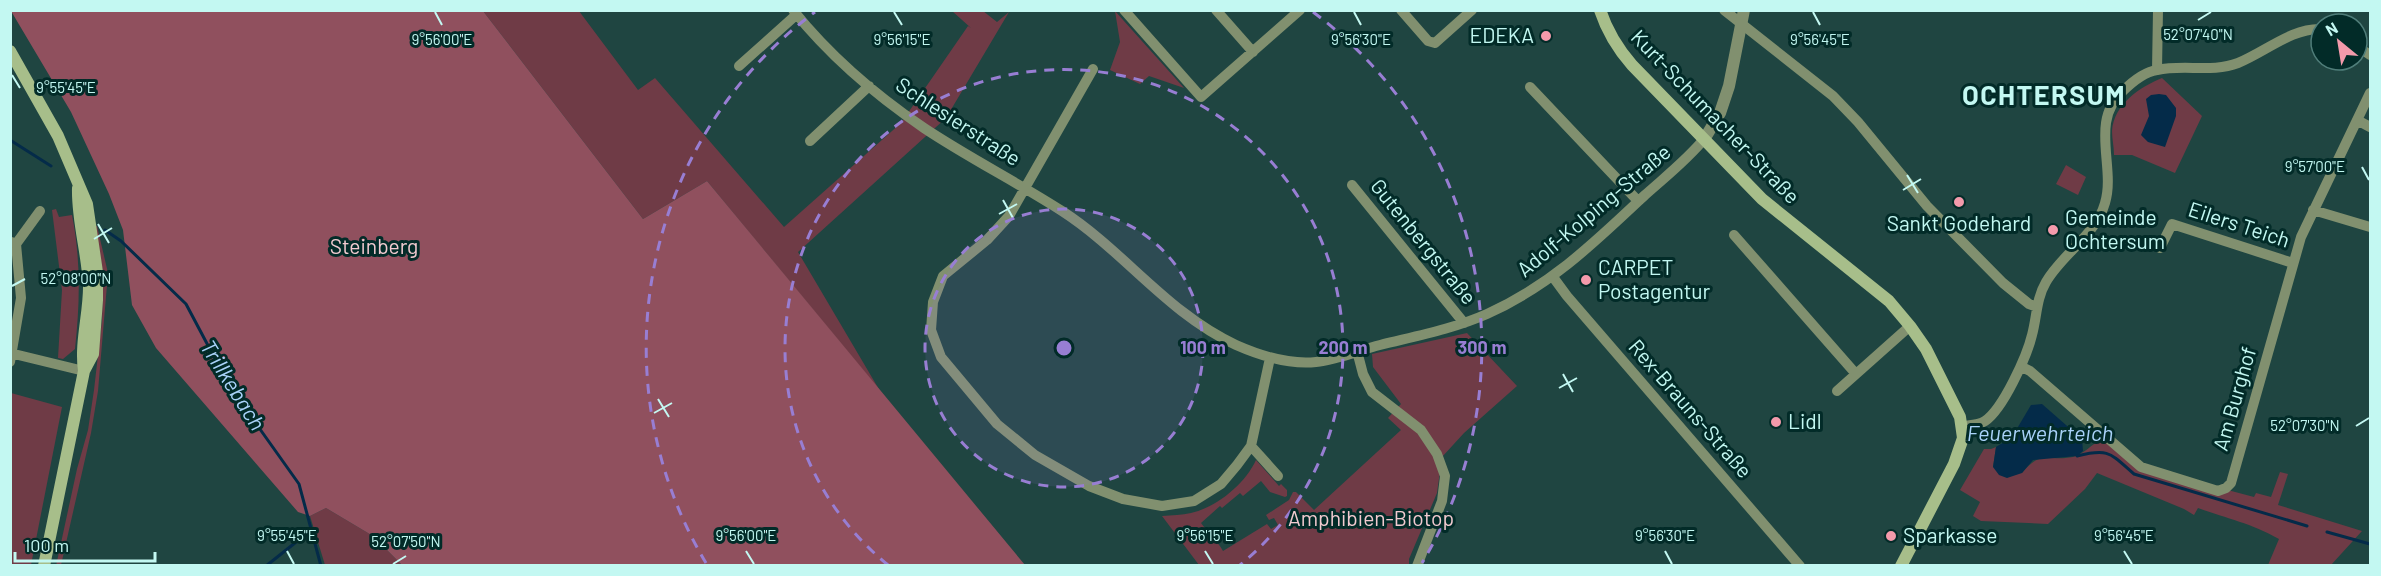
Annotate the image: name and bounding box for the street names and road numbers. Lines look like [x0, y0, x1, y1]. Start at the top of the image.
street label: Kurt-Schumacher-Straße [1627, 24, 1806, 208]
street label: Schlesierstraße [892, 71, 1026, 170]
street label: Adolf-Kolping-Straße [1511, 138, 1675, 281]
street label: Gutenbergstraße [1366, 173, 1482, 309]
street label: Eilers Teich [2186, 195, 2293, 252]
street label: Rex-Brauns-Straße [1624, 334, 1758, 482]
street label: Am Burghof [2207, 344, 2260, 453]

